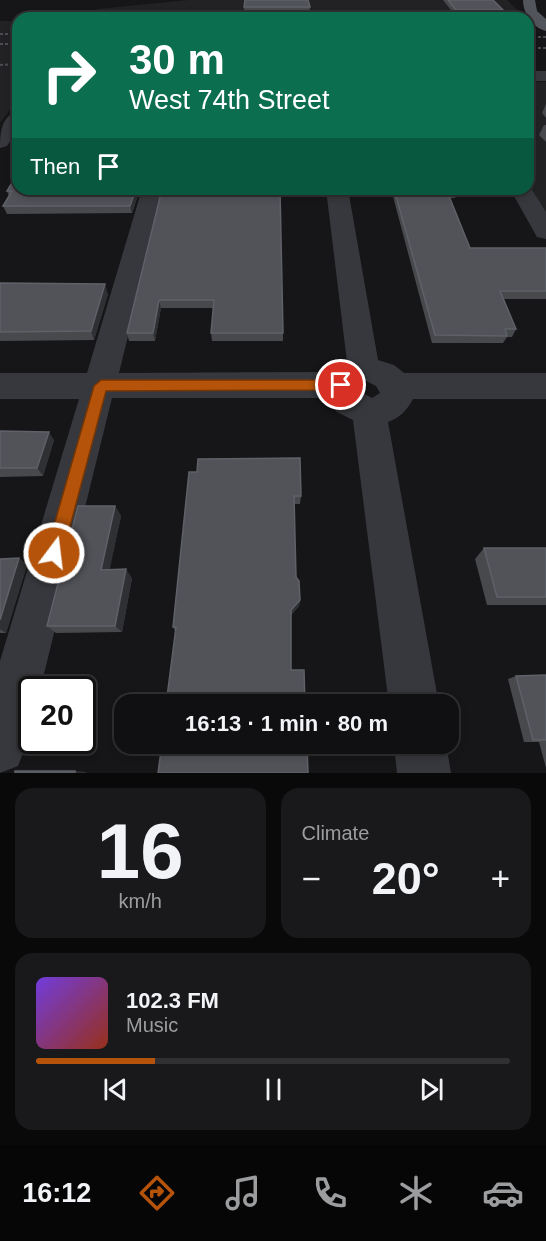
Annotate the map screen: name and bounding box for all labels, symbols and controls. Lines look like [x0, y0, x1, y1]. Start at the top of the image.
icon: right [30, 36, 108, 114]
text: 30 m [129, 36, 225, 83]
text: West 74th Street [129, 85, 330, 115]
icon: arrive [92, 150, 125, 183]
text: Then [30, 154, 80, 179]
pin [315, 359, 366, 410]
icon: arrive [324, 368, 357, 401]
position arrow [22, 521, 86, 585]
speed limit sign: 20 [18, 676, 96, 754]
text: 16:13 · 1 min · 80 m [185, 711, 388, 736]
text: 16 [97, 807, 184, 895]
text: Climate [302, 822, 369, 844]
text: 20° [372, 853, 440, 904]
text: − [302, 860, 321, 897]
text: + [491, 860, 510, 897]
text: km/h [119, 890, 162, 912]
text: 102.3 FM [126, 988, 219, 1013]
text: Music [126, 1014, 178, 1036]
icon: previous [99, 1073, 132, 1106]
icon: pause [257, 1073, 290, 1106]
icon: next [415, 1073, 448, 1106]
icon: directions [136, 1172, 178, 1214]
icon: music [222, 1172, 264, 1214]
icon: phone [309, 1172, 351, 1214]
icon: climate [395, 1172, 437, 1214]
icon: car [482, 1172, 524, 1214]
text: 16:12 [22, 1178, 91, 1208]

